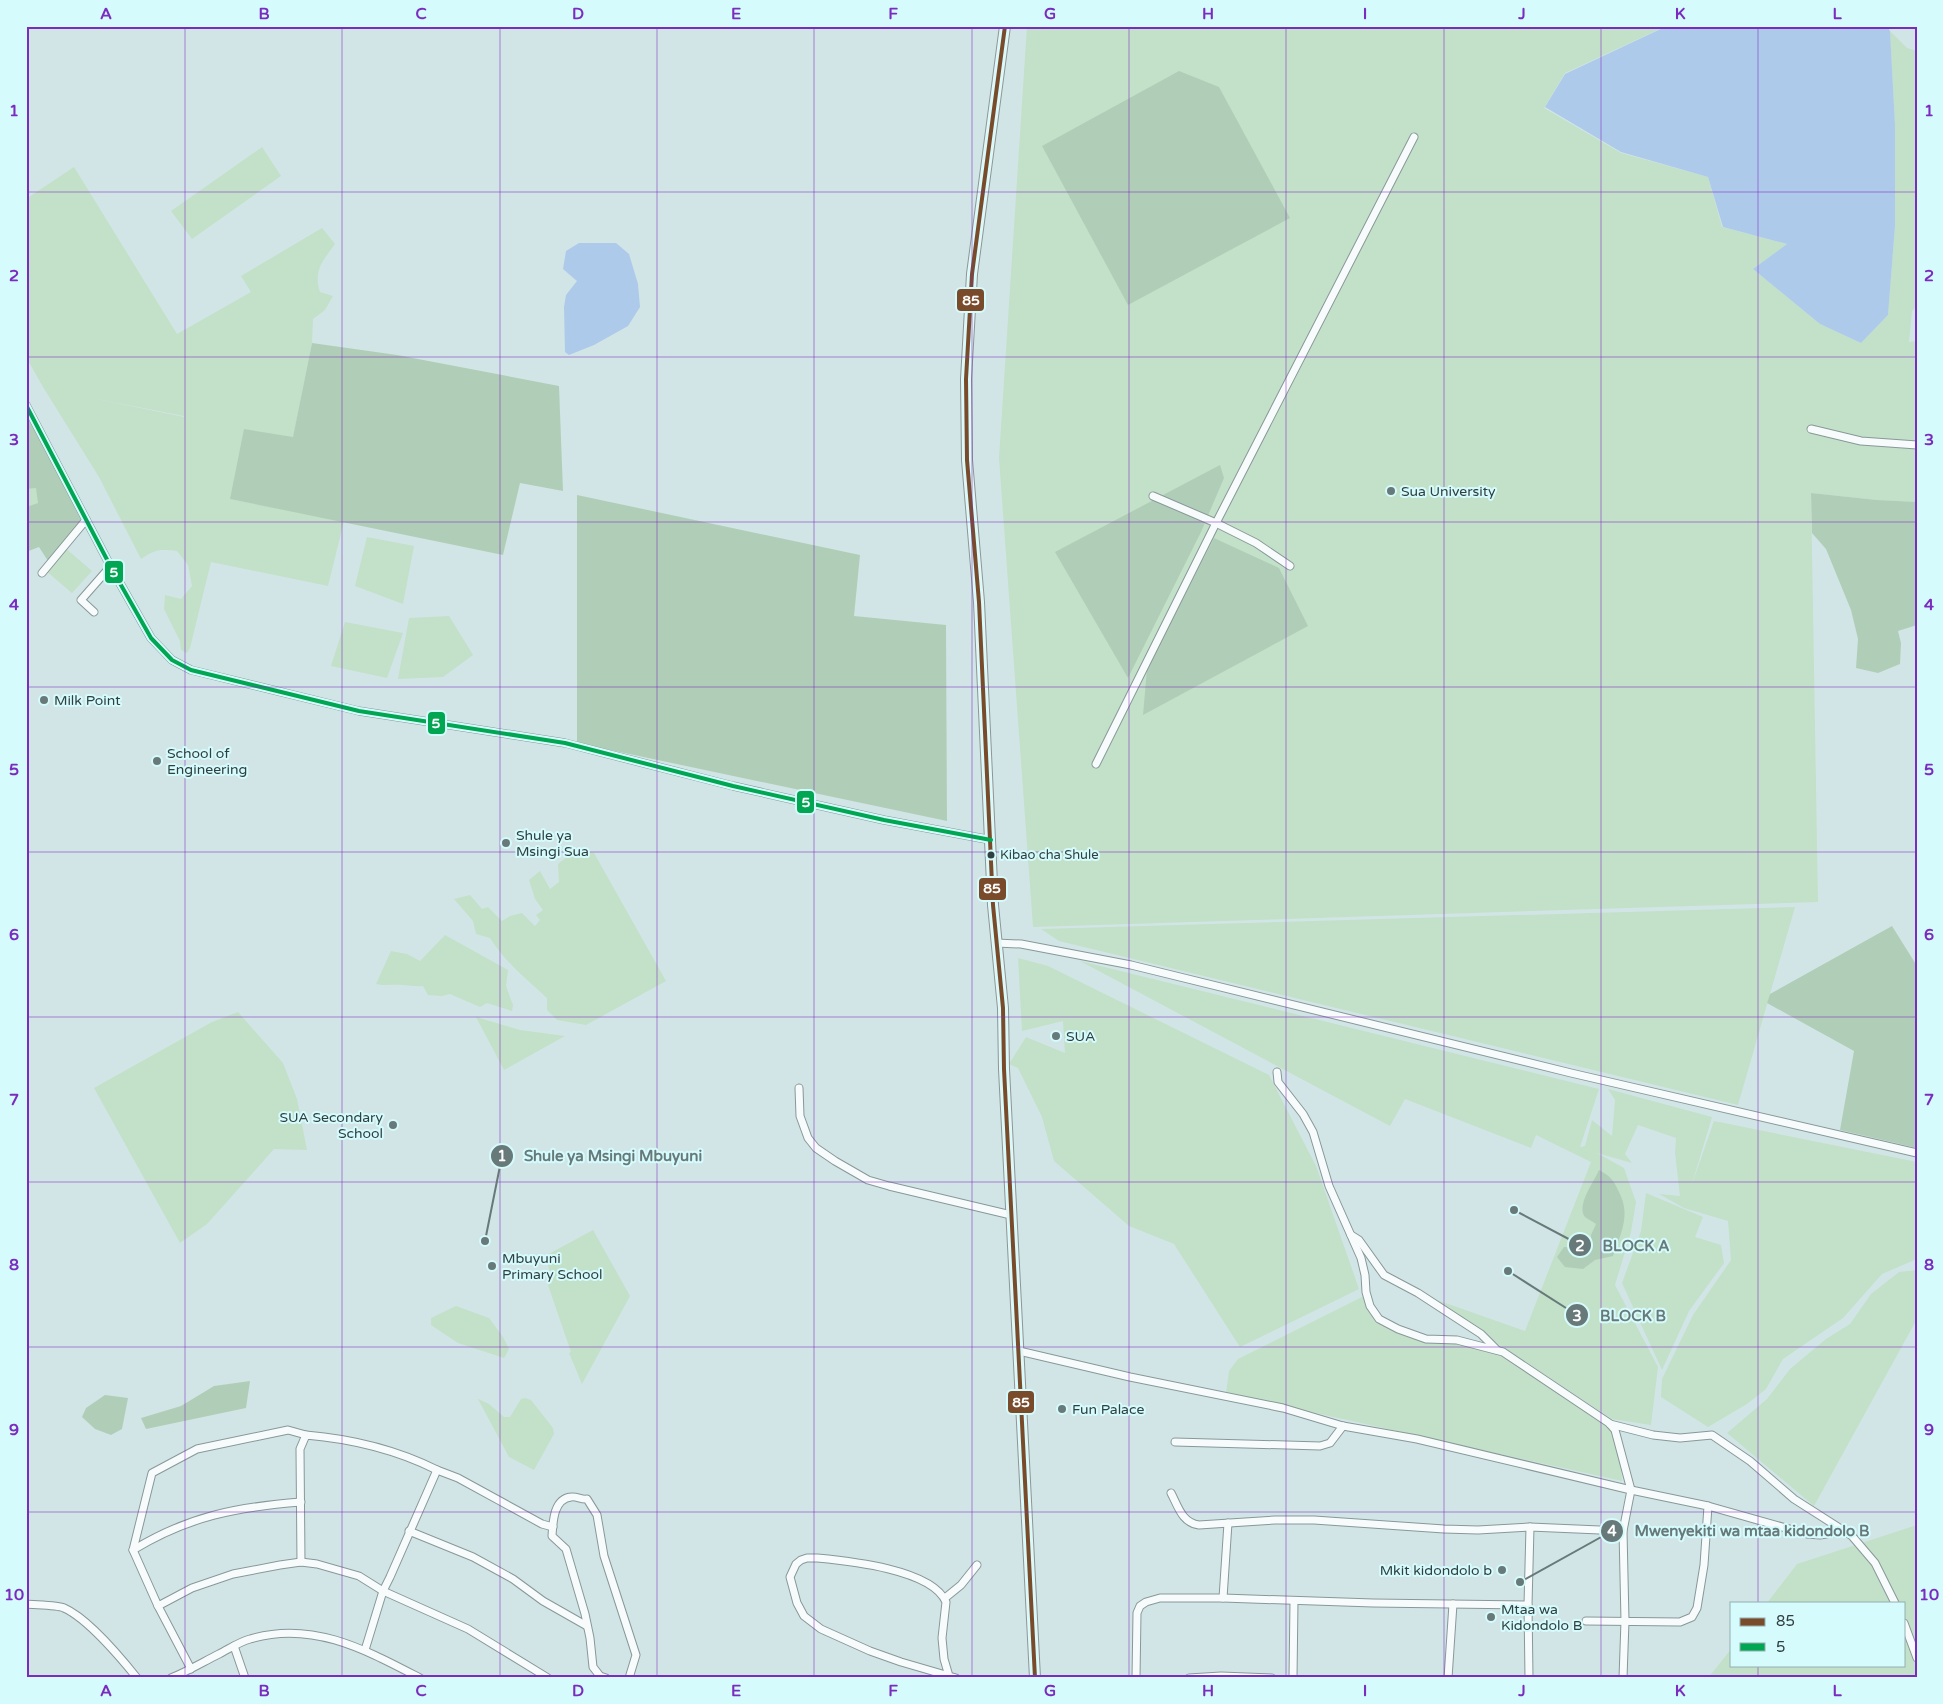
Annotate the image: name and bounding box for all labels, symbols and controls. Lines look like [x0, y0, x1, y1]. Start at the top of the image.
text: A [100, 4, 112, 24]
text: B [258, 4, 270, 24]
text: C [415, 4, 427, 24]
text: D [572, 4, 584, 24]
text: E [731, 4, 741, 24]
text: F [888, 4, 898, 24]
text: G [1044, 4, 1056, 24]
text: H [1202, 4, 1214, 24]
text: I [1363, 4, 1367, 24]
text: J [1517, 4, 1526, 24]
text: K [1675, 4, 1686, 24]
text: L [1832, 4, 1842, 24]
text: 1 [9, 101, 19, 121]
text: 1 [1924, 101, 1934, 121]
text: 2 [9, 266, 19, 286]
text: 2 [1924, 266, 1934, 286]
line badge: 85 [956, 288, 985, 312]
text: 85 [962, 292, 980, 309]
text: 3 [9, 430, 19, 450]
text: 3 [1924, 430, 1934, 450]
place label: Sua University [1401, 483, 1496, 500]
marker: Sua University [1385, 485, 1397, 497]
line badge: 5 [104, 560, 124, 584]
text: 5 [110, 564, 119, 581]
text: 4 [9, 595, 19, 615]
text: 4 [1924, 595, 1934, 615]
place label: Milk Point [54, 692, 121, 709]
marker: Milk Point [38, 694, 50, 706]
line badge: 5 [427, 711, 446, 735]
text: 5 [432, 715, 441, 732]
place label: School of Engineering [167, 745, 247, 778]
marker: School of Engineering [151, 755, 163, 767]
text: 5 [9, 760, 19, 780]
text: 5 [1924, 760, 1934, 780]
line badge: 5 [796, 790, 815, 814]
text: 5 [802, 794, 811, 811]
place label: Shule ya Msingi Sua [516, 827, 589, 860]
marker: Shule ya Msingi Sua [500, 837, 512, 849]
place label: Kibao cha Shule [1000, 847, 1099, 863]
marker: Kibao cha Shule [986, 850, 996, 860]
line badge: 85 [978, 877, 1007, 901]
text: 85 [983, 880, 1001, 897]
text: 6 [9, 925, 19, 945]
text: 6 [1924, 925, 1934, 945]
place label: SUA [1066, 1028, 1095, 1045]
marker: SUA [1050, 1030, 1062, 1042]
text: 7 [9, 1090, 19, 1110]
text: 7 [1924, 1090, 1934, 1110]
place label: SUA Secondary School [279, 1109, 383, 1142]
marker: SUA Secondary School [387, 1119, 399, 1131]
callout: Shule ya Msingi Mbuyuni [489, 1141, 712, 1171]
text: 1 [497, 1147, 507, 1165]
text: Shule ya Msingi Mbuyuni [524, 1147, 702, 1166]
callout: BLOCK A [1567, 1230, 1679, 1260]
text: 2 [1575, 1237, 1585, 1255]
text: BLOCK A [1603, 1237, 1669, 1255]
place label: Mbuyuni Primary School [502, 1250, 603, 1283]
text: 8 [9, 1255, 19, 1275]
text: 8 [1924, 1255, 1934, 1275]
marker: Mbuyuni Primary School [486, 1260, 498, 1272]
callout: BLOCK B [1565, 1300, 1676, 1330]
text: 3 [1572, 1307, 1582, 1325]
text: BLOCK B [1600, 1307, 1666, 1325]
line badge: 85 [1007, 1390, 1035, 1414]
text: 85 [1012, 1394, 1030, 1411]
place label: Fun Palace [1072, 1401, 1144, 1418]
marker: Fun Palace [1056, 1403, 1068, 1415]
text: 9 [9, 1420, 19, 1440]
text: 9 [1924, 1420, 1934, 1440]
callout: Mwenyekiti wa mtaa kidondolo B [1599, 1516, 1879, 1546]
text: 4 [1607, 1522, 1617, 1540]
text: Mwenyekiti wa mtaa kidondolo B [1635, 1522, 1869, 1541]
place label: Mkit kidondolo b [1380, 1562, 1492, 1579]
marker: Mkit kidondolo b [1496, 1564, 1508, 1576]
text: 10 [4, 1585, 24, 1605]
text: 10 [1919, 1585, 1939, 1605]
place label: Mtaa wa Kidondolo B [1501, 1601, 1582, 1634]
legend [1730, 1602, 1906, 1666]
marker: Mtaa wa Kidondolo B [1485, 1611, 1497, 1623]
text: 85 [1776, 1612, 1795, 1630]
text: 5 [1776, 1638, 1785, 1656]
text: A [100, 1681, 112, 1701]
text: B [258, 1681, 270, 1701]
text: C [415, 1681, 427, 1701]
text: D [572, 1681, 584, 1701]
text: E [731, 1681, 741, 1701]
text: F [888, 1681, 898, 1701]
text: G [1044, 1681, 1056, 1701]
text: H [1202, 1681, 1214, 1701]
text: I [1363, 1681, 1367, 1701]
text: J [1517, 1681, 1526, 1701]
text: K [1675, 1681, 1686, 1701]
text: L [1832, 1681, 1842, 1701]

